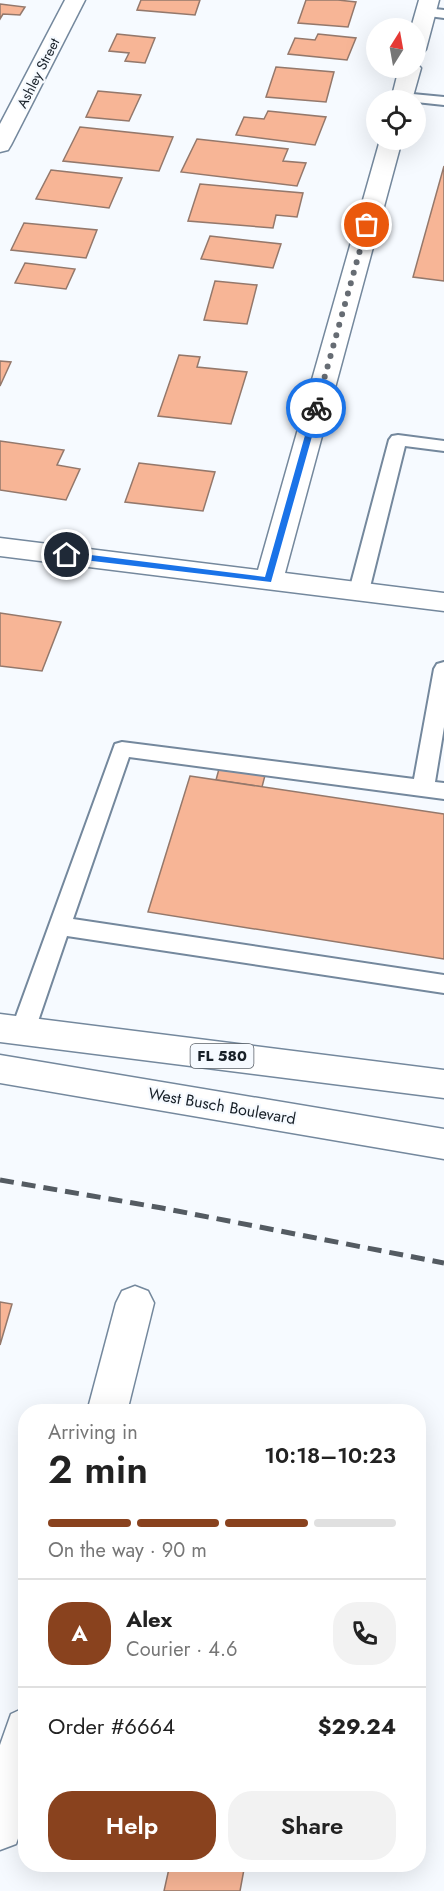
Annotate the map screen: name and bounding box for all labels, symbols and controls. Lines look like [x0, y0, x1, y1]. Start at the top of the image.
north arrow [366, 18, 426, 78]
map controls [366, 18, 426, 150]
street label: Ashley Street [12, 34, 65, 111]
button: locate [366, 90, 426, 150]
pin [341, 199, 392, 250]
icon: bag [350, 208, 383, 241]
courier [286, 378, 346, 438]
icon: bike [300, 392, 333, 425]
pin [41, 529, 92, 580]
icon: home [50, 538, 83, 571]
road number: FL 580 [190, 1044, 254, 1068]
street label: West Busch Boulevard [146, 1082, 298, 1130]
text: Arriving in [48, 1418, 138, 1447]
text: 10:18–10:23 [264, 1439, 396, 1471]
text: 2 min [48, 1441, 148, 1498]
text: On the way · 90 m [48, 1536, 207, 1565]
button: phone [333, 1602, 396, 1665]
text: Alex [126, 1603, 172, 1635]
text: A [71, 1617, 88, 1649]
text: Courier · 4.6 [126, 1635, 238, 1664]
text: Order #6664 [48, 1710, 175, 1742]
text: $29.24 [318, 1710, 396, 1742]
button: Help [48, 1791, 216, 1860]
button: Share [228, 1791, 396, 1860]

